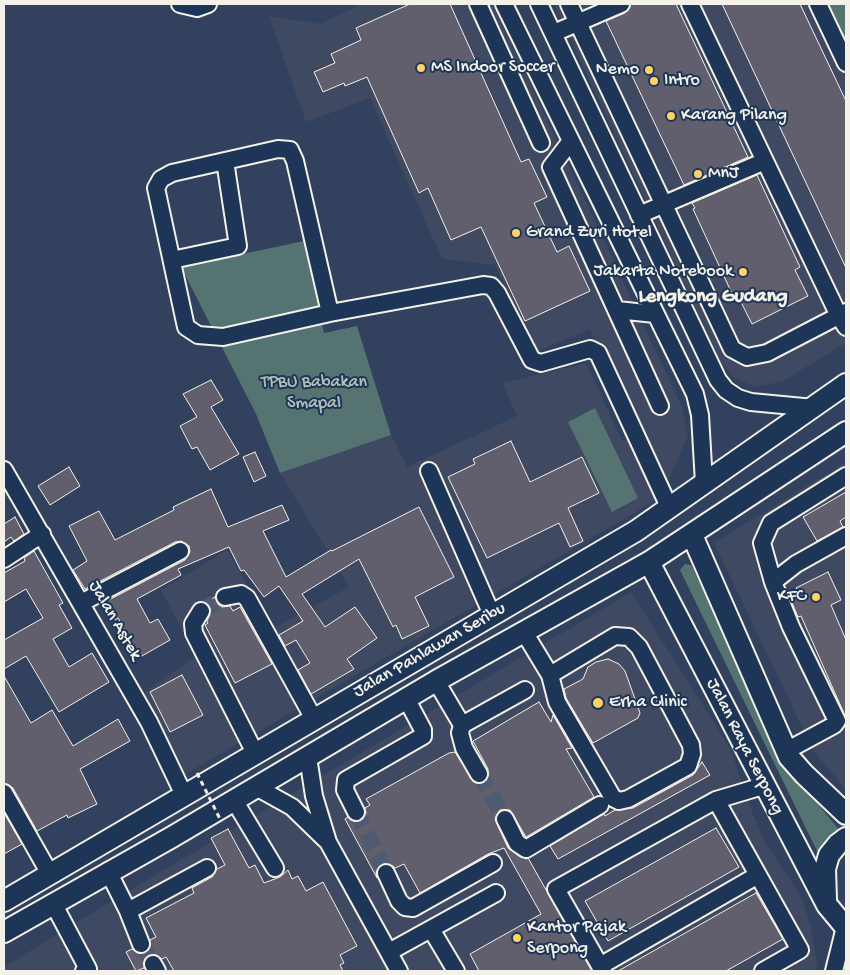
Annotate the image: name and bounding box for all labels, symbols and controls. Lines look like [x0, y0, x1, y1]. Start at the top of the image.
place label: MS Indoor Soccer [431, 57, 554, 79]
place label: Nemo [596, 59, 639, 81]
marker: MS Indoor Soccer [415, 62, 427, 74]
marker: Nemo [643, 64, 655, 76]
place label: Intro [664, 70, 700, 92]
marker: Intro [648, 75, 660, 87]
place label: Karang Pilang [681, 105, 787, 127]
marker: Karang Pilang [665, 110, 677, 122]
place label: MnJ [708, 163, 739, 185]
marker: MnJ [692, 168, 704, 180]
place label: Grand Zuri Hotel [526, 222, 652, 244]
marker: Grand Zuri Hotel [510, 227, 522, 239]
place label: Jakarta Notebook [594, 261, 733, 283]
marker: Jakarta Notebook [737, 266, 749, 278]
district label: Lengkong Gudang [638, 286, 788, 310]
park label: TPBU Babakan Smapal [261, 372, 367, 414]
street label: Jalan Astek [83, 577, 145, 665]
place label: KFC [777, 586, 806, 608]
marker: KFC [810, 591, 822, 603]
street label: Jalan Pahlawan Seribu [350, 599, 510, 703]
street label: Jalan Raya Serpong [700, 675, 788, 819]
place label: Erha Clinic [609, 692, 687, 714]
marker: Erha Clinic [591, 696, 605, 710]
place label: Kantor Pajak Serpong [527, 917, 626, 960]
marker: Kantor Pajak Serpong [511, 932, 523, 944]

